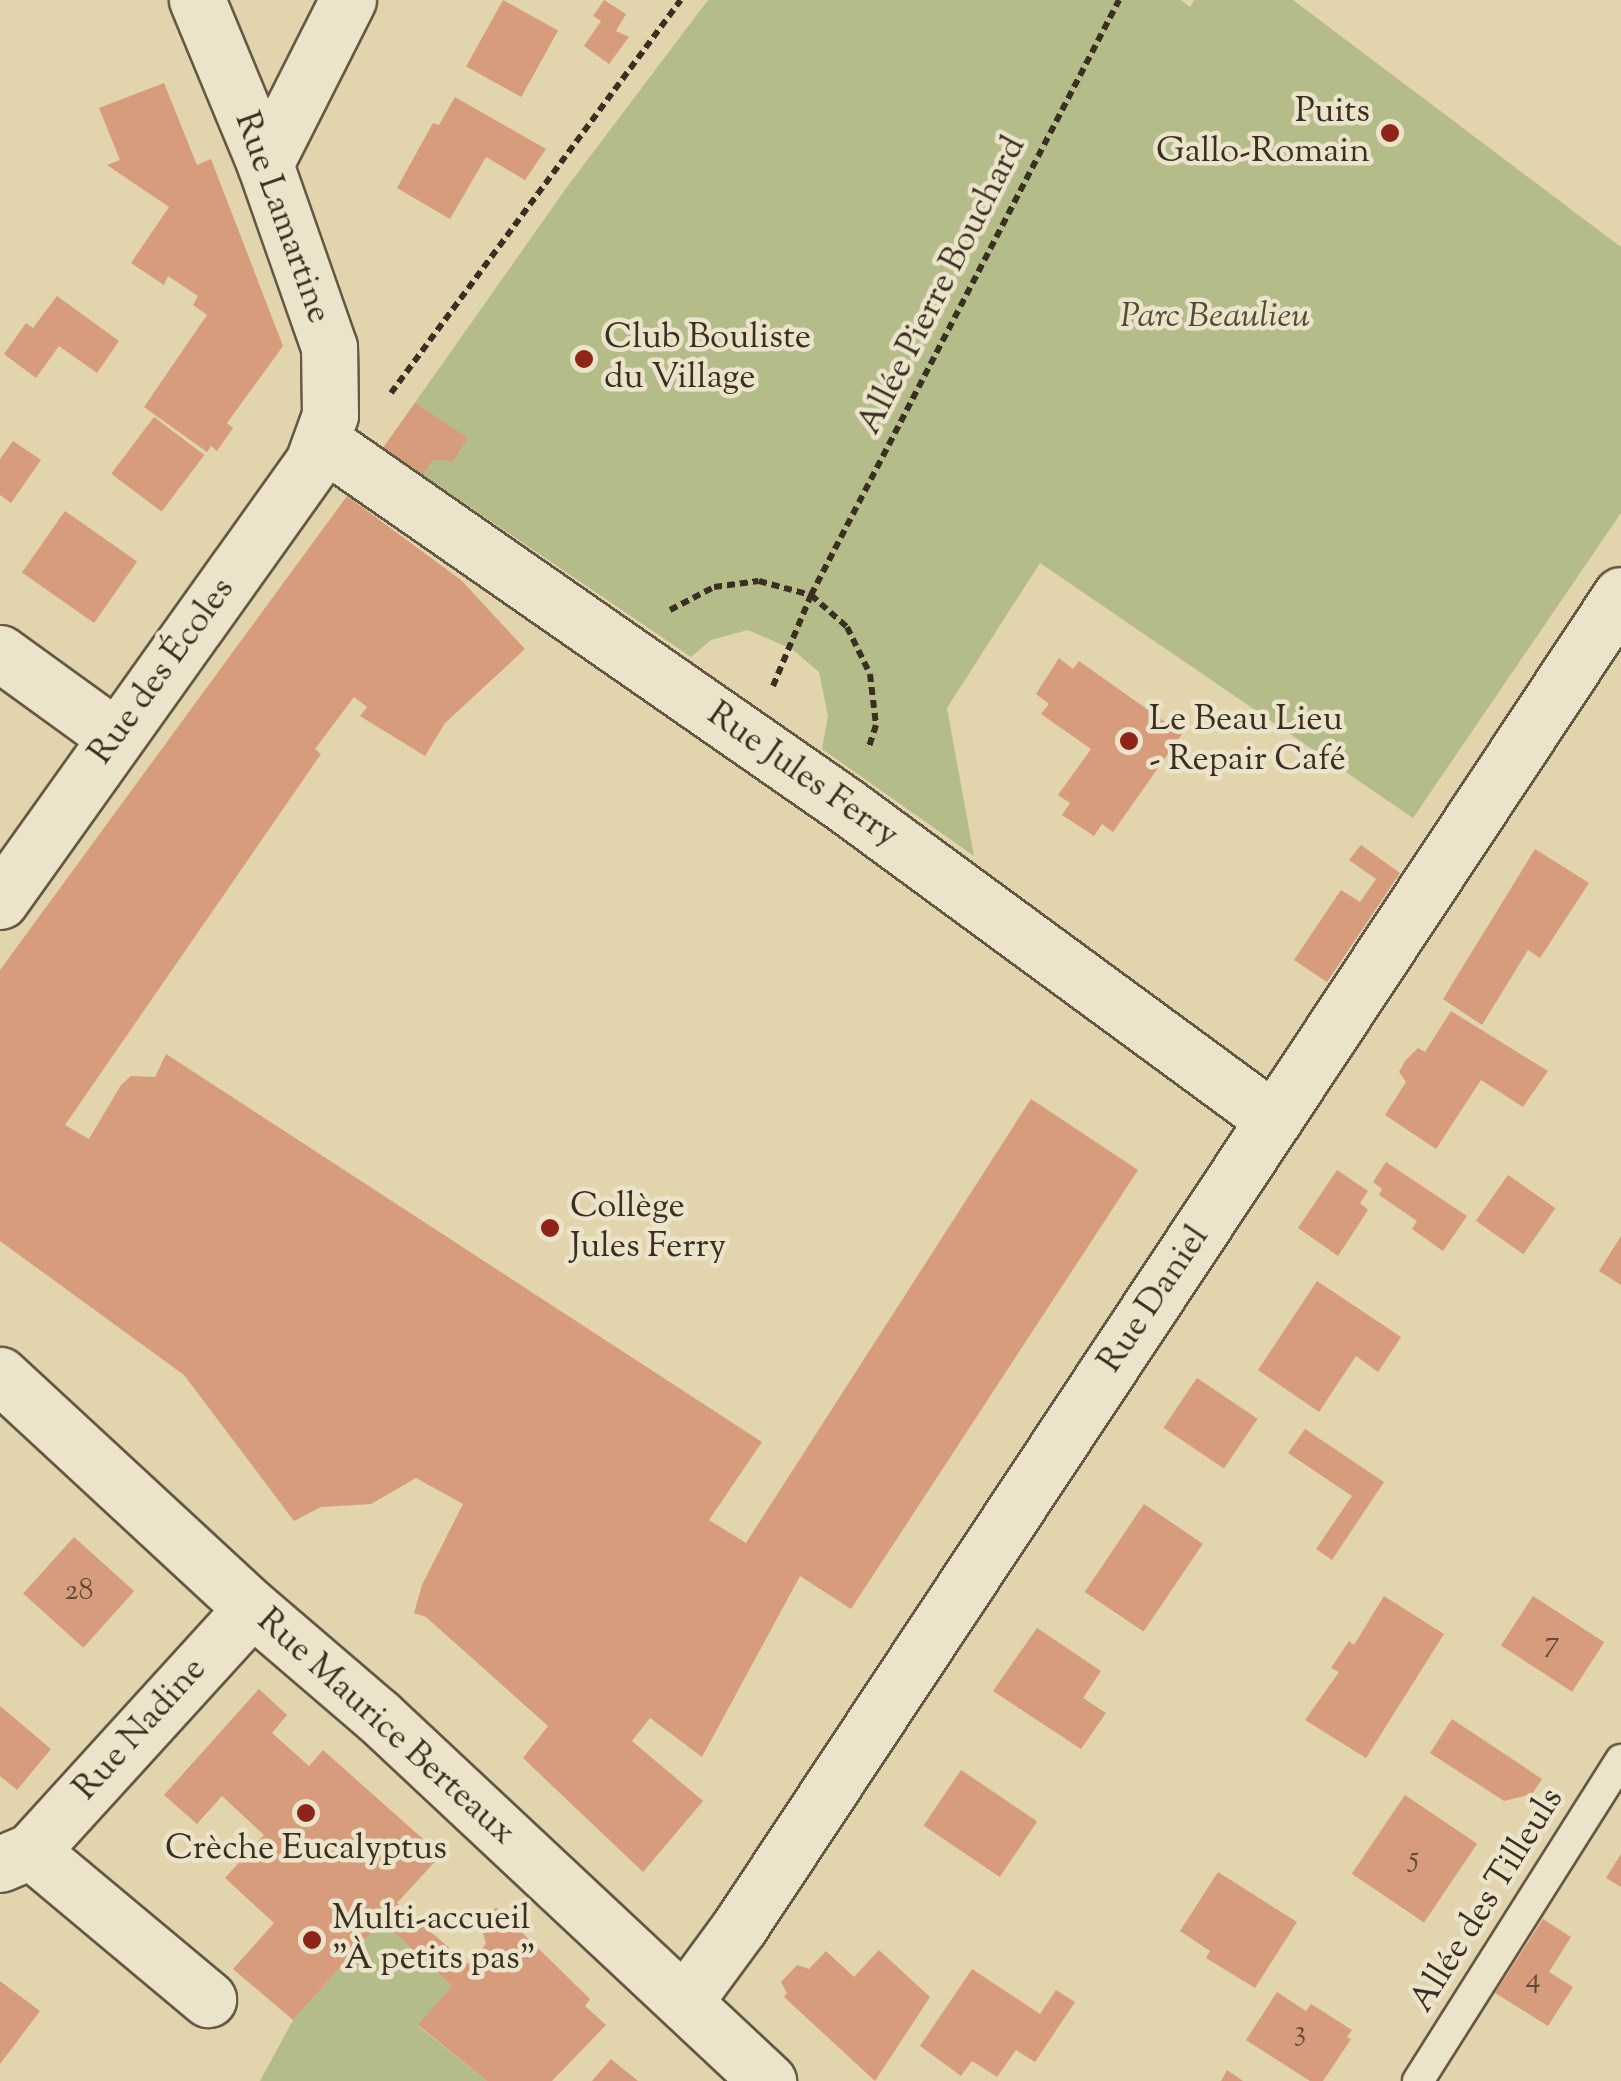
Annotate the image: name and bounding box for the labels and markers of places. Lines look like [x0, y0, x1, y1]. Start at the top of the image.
place label: Puits Gallo-Romain [1156, 92, 1370, 174]
marker: Puits Gallo-Romain [1379, 122, 1401, 144]
place label: Club Bouliste du Village [604, 318, 811, 400]
marker: Club Bouliste du Village [573, 348, 595, 370]
place label: Le Beau Lieu - Repair Café [1149, 700, 1346, 782]
marker: Le Beau Lieu - Repair Café [1118, 730, 1140, 752]
place label: Collège Jules Ferry [570, 1187, 726, 1269]
marker: Collège Jules Ferry [539, 1217, 561, 1239]
marker: Crèche Eucalyptus [295, 1802, 317, 1824]
place label: Crèche Eucalyptus [165, 1829, 447, 1871]
place label: Multi-accueil "À petits pas" [332, 1899, 536, 1981]
marker: Multi-accueil "À petits pas" [301, 1929, 323, 1951]

